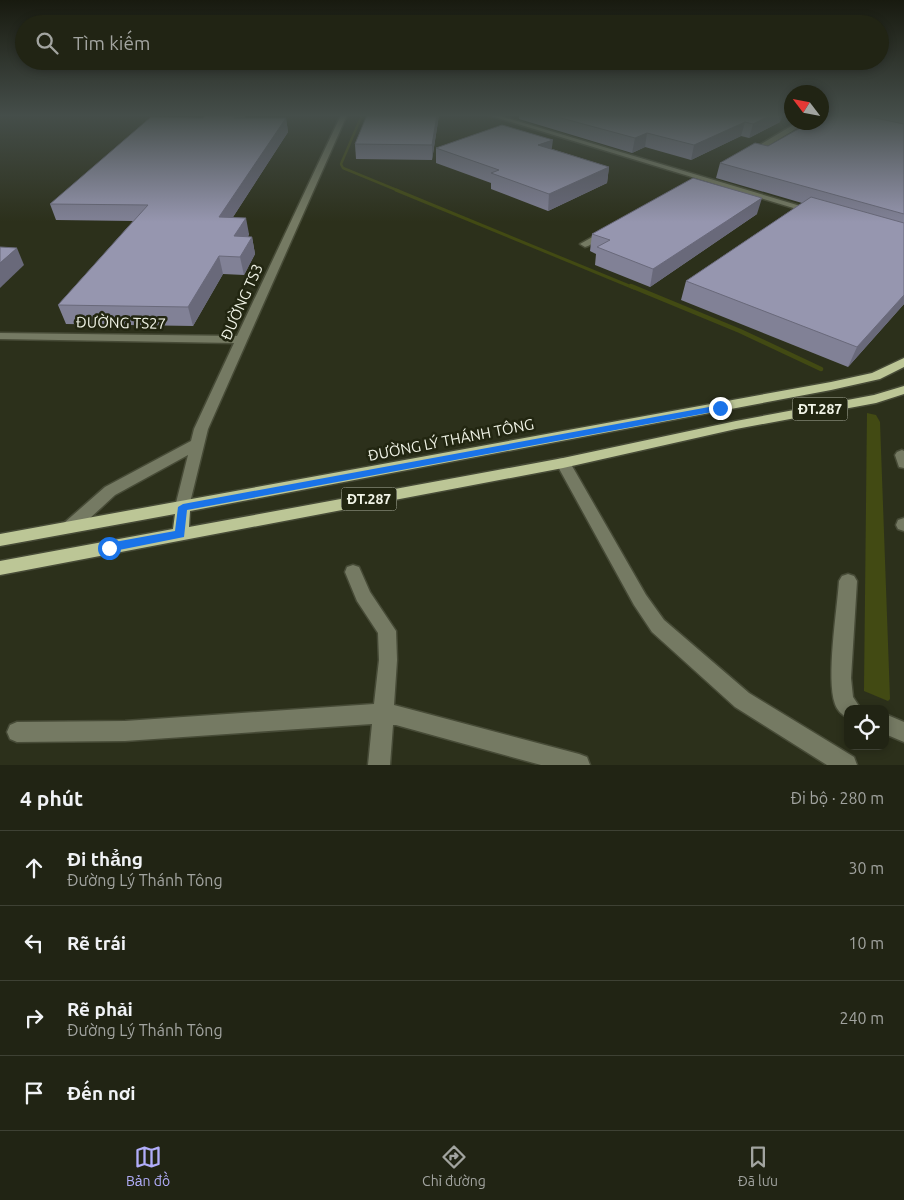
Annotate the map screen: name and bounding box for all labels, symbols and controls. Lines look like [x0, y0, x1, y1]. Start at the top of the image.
search box [15, 15, 889, 70]
icon: search [33, 29, 61, 57]
text: Tìm kiếm [73, 32, 150, 54]
north arrow [784, 85, 829, 130]
street label: ĐƯỜNG TS3 [217, 261, 266, 343]
street label: ĐƯỜNG TS27 [76, 313, 166, 332]
route end [709, 397, 732, 420]
road number: ĐT.287 [792, 398, 848, 420]
street label: ĐƯỜNG LÝ THÁNH TÔNG [366, 414, 535, 464]
road number: ĐT.287 [342, 488, 396, 510]
route start [98, 537, 121, 560]
map controls [844, 705, 889, 750]
button: locate [844, 705, 889, 750]
text: 4 phút [20, 786, 83, 810]
text: Đi bộ · 280 m [790, 789, 884, 807]
text: Đi thẳng [67, 848, 143, 870]
icon: ahead [20, 854, 48, 882]
text: 30 m [848, 859, 884, 877]
text: Đường Lý Thánh Tông [67, 871, 223, 889]
icon: left [20, 929, 48, 957]
text: Rẽ trái [67, 932, 126, 954]
text: 10 m [848, 934, 884, 952]
text: Rẽ phải [67, 998, 133, 1020]
icon: right [20, 1004, 48, 1032]
text: 240 m [839, 1009, 884, 1027]
text: Đường Lý Thánh Tông [67, 1021, 223, 1039]
icon: arrive [20, 1079, 48, 1107]
text: Đến nơi [67, 1082, 136, 1104]
tab: Bản đồ [126, 1143, 170, 1189]
tab: Chỉ đường [422, 1143, 486, 1189]
tab: Đã lưu [738, 1143, 778, 1189]

